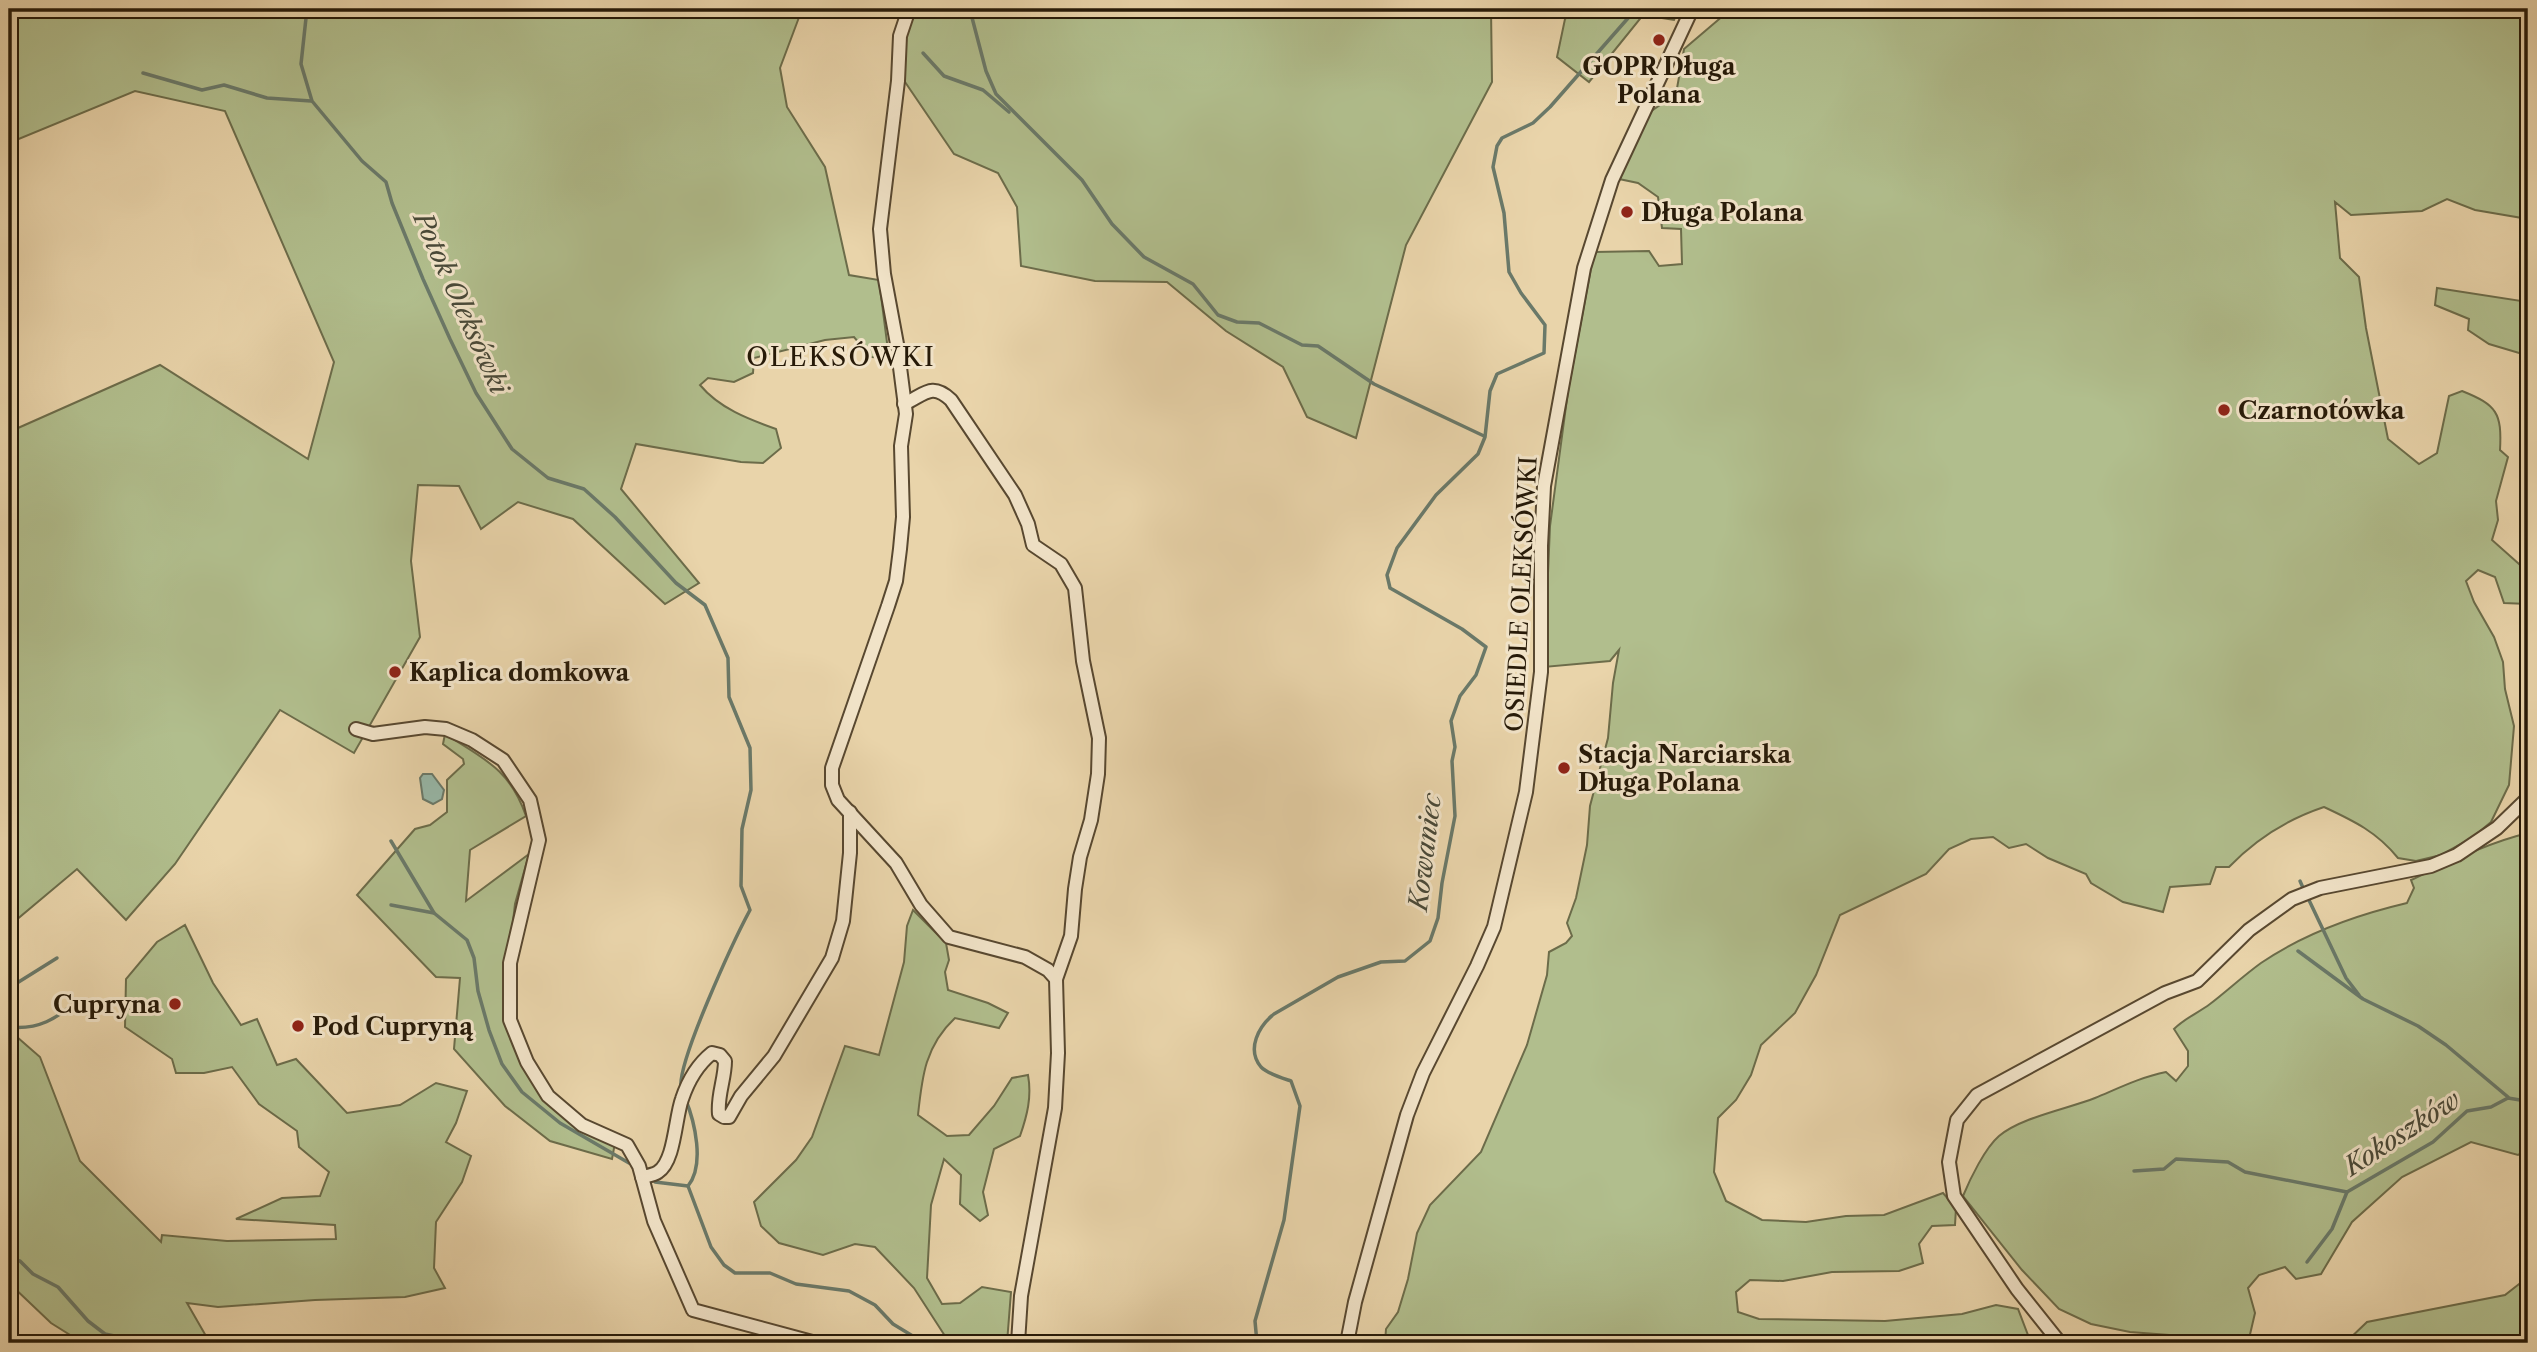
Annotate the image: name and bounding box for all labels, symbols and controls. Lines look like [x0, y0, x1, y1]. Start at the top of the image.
marker: GOPR Długa Polana [1651, 32, 1667, 48]
place label: GOPR Długa Polana [1582, 52, 1737, 109]
place label: Długa Polana [1641, 198, 1804, 227]
marker: Długa Polana [1619, 204, 1635, 220]
water label: Potok Oleksówki [406, 205, 516, 401]
district label: OLEKSÓWKI [746, 341, 936, 373]
place label: Czarnotówka [2238, 396, 2406, 425]
marker: Czarnotówka [2216, 402, 2232, 418]
street label: OSIEDLE OLEKSÓWKI [1498, 455, 1543, 733]
place label: Kaplica domkowa [409, 658, 630, 687]
marker: Kaplica domkowa [387, 664, 403, 680]
place label: Stacja Narciarska Długa Polana [1578, 740, 1792, 797]
marker: Stacja Narciarska Długa Polana [1556, 760, 1572, 776]
water label: Kowaniec [1402, 791, 1448, 914]
place label: Cupryna [53, 990, 162, 1019]
marker: Cupryna [167, 996, 183, 1012]
place label: Pod Cupryną [312, 1012, 474, 1041]
marker: Pod Cupryną [290, 1018, 306, 1034]
water label: Kokoszków [2336, 1084, 2466, 1184]

